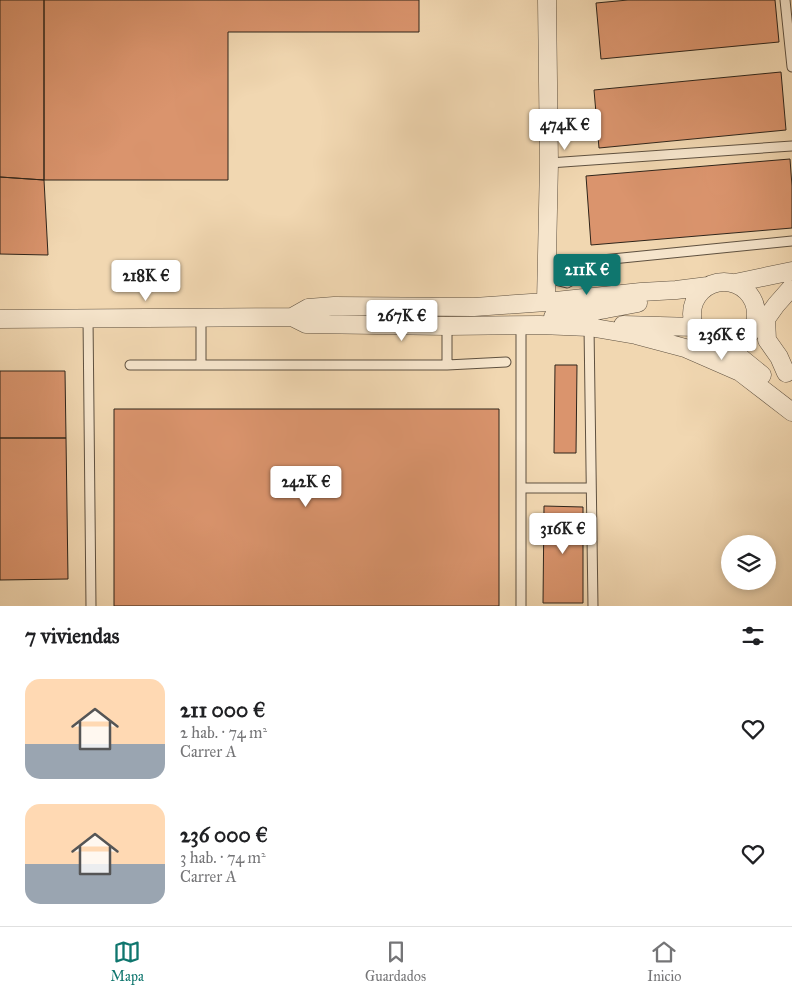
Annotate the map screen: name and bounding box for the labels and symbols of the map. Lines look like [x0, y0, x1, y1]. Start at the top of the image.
pin: 474K € [524, 108, 606, 151]
pin: 211K € [546, 254, 628, 296]
pin: 218K € [105, 260, 187, 302]
pin: 267K € [361, 300, 443, 342]
pin: 236K € [681, 318, 763, 361]
pin: 242K € [265, 466, 347, 508]
pin: 316K € [522, 512, 604, 555]

